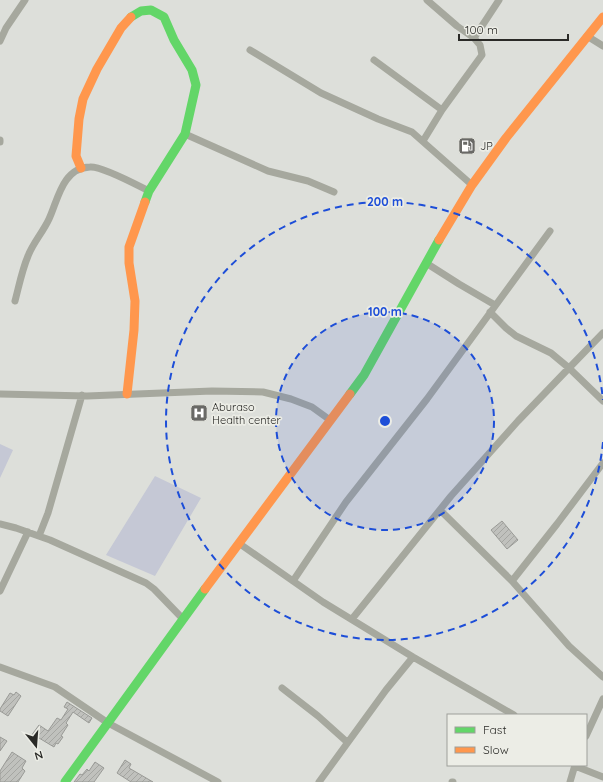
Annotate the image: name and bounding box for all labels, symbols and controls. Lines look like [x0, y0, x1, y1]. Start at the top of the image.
scale bar [459, 16, 568, 42]
text: 100 m [465, 22, 498, 37]
fuel station icon: JP [457, 136, 477, 156]
place label: JP [480, 139, 493, 153]
text: 200 m [367, 194, 403, 209]
text: 100 m [368, 304, 402, 319]
place label: Aburaso Health center [212, 400, 281, 427]
hospital icon: Aburaso Health center [189, 403, 209, 423]
centre of rings [378, 414, 392, 428]
legend [447, 714, 587, 766]
text: Fast [483, 722, 507, 737]
north arrow [16, 726, 56, 766]
text: Slow [483, 742, 509, 757]
text: N [33, 748, 45, 763]

